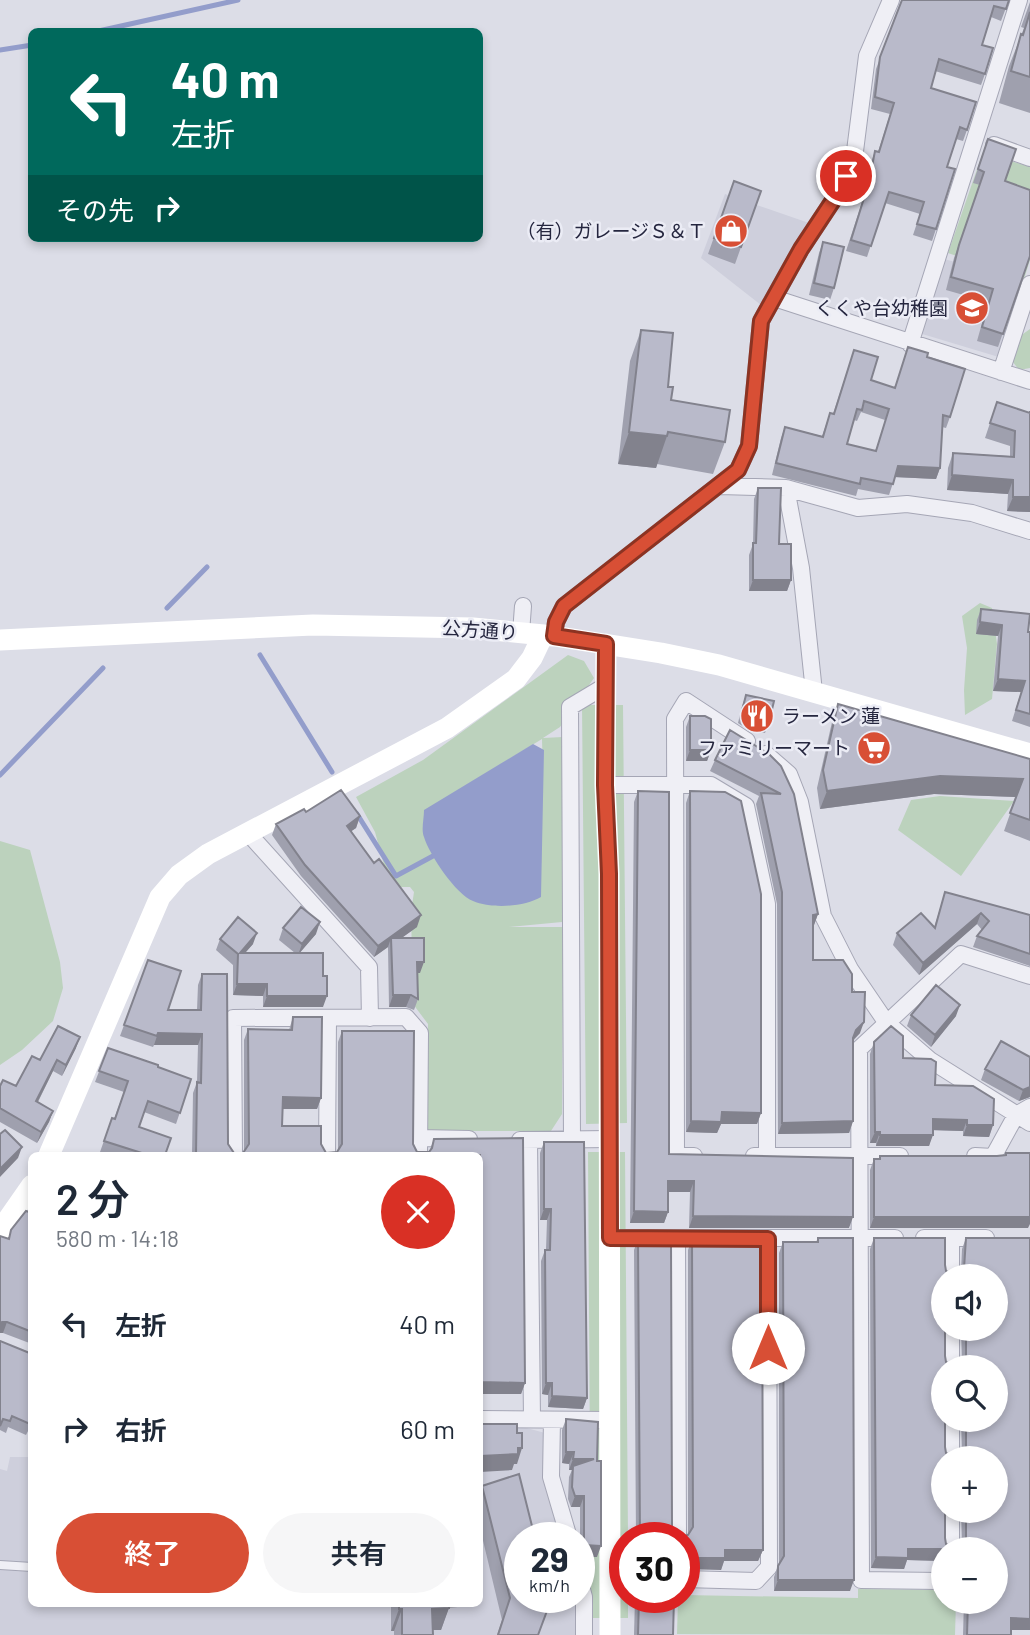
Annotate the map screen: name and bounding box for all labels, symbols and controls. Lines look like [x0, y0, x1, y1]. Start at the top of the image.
text: 40 m [171, 49, 279, 108]
icon: left [56, 56, 147, 147]
text: 左折 [171, 114, 235, 152]
pin [816, 146, 876, 206]
icon: arrive [827, 157, 865, 195]
icon: right [148, 189, 186, 227]
text: その先 [56, 194, 134, 225]
shop icon: （有）ガレージＳ＆Ｔ [712, 212, 750, 250]
place label: （有）ガレージＳ＆Ｔ [516, 219, 706, 242]
school or university icon: くくや台幼稚園 [953, 289, 991, 327]
place label: くくや台幼稚園 [815, 296, 948, 319]
street label: 公方通り [441, 615, 519, 644]
restaurant icon: ラーメン 蓮 [738, 697, 776, 735]
place label: ラーメン 蓮 [782, 704, 880, 727]
supermarket icon: ファミリーマート [855, 729, 893, 767]
place label: ファミリーマート [698, 736, 850, 759]
text: 2 分 [56, 1173, 130, 1223]
button: close [381, 1175, 455, 1249]
text: 580 m · 14:18 [56, 1224, 179, 1252]
map controls [931, 1264, 1008, 1614]
button: sound [931, 1264, 1008, 1341]
icon: left [56, 1305, 94, 1343]
text: 40 m [399, 1308, 455, 1339]
text: 左折 [115, 1309, 167, 1340]
position arrow [731, 1311, 805, 1385]
button: search [931, 1355, 1008, 1432]
icon: right [56, 1410, 94, 1448]
text: 60 m [400, 1413, 455, 1444]
text: 右折 [115, 1414, 167, 1445]
button: + [931, 1446, 1008, 1523]
button: 終了 [56, 1513, 249, 1593]
button: 共有 [263, 1513, 455, 1593]
speed limit sign: 30 [609, 1522, 700, 1613]
text: 29 [530, 1537, 569, 1579]
button: − [931, 1537, 1008, 1614]
text: km/h [529, 1574, 570, 1596]

